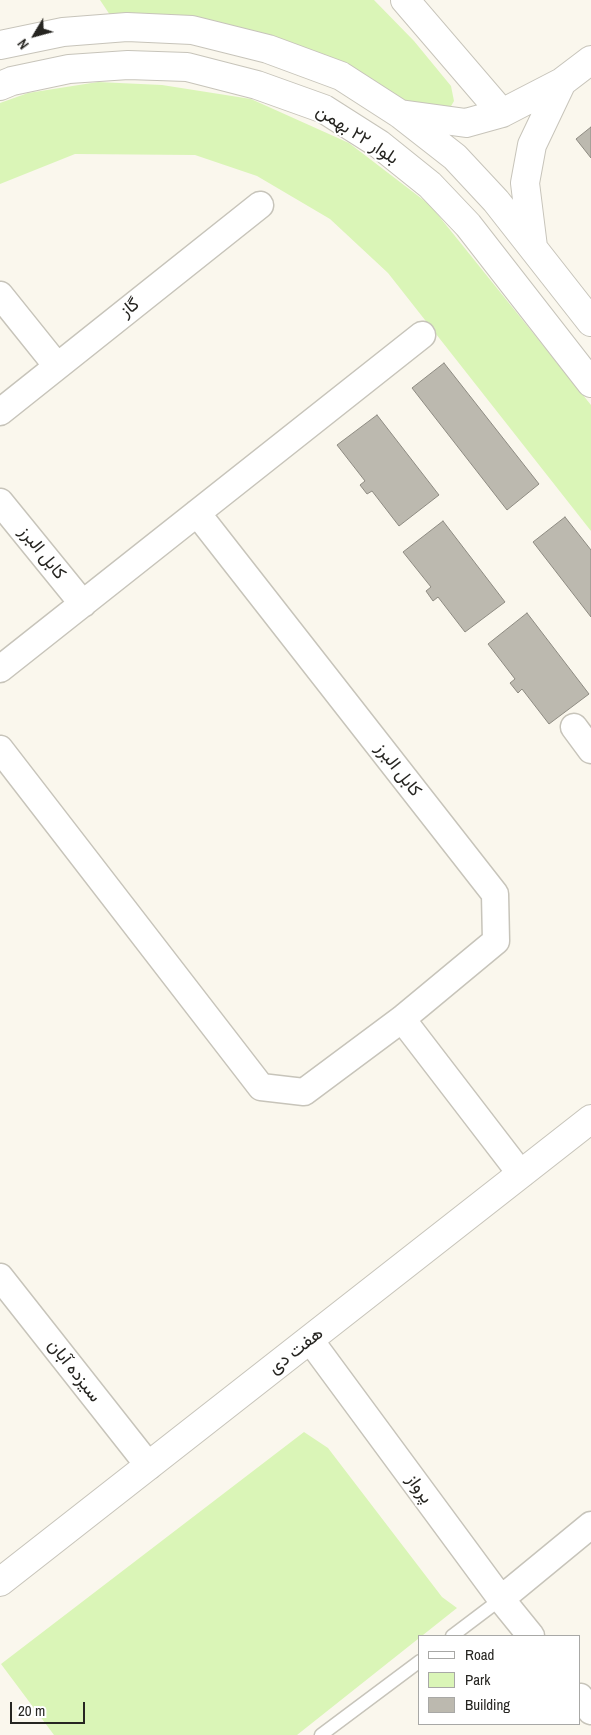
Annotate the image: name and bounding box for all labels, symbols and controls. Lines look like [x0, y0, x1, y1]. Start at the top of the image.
north arrow [10, 10, 60, 60]
text: N [13, 35, 33, 53]
street label: بلوار ۲۲ بهمن [312, 100, 402, 170]
street label: گاز [116, 294, 144, 322]
street label: کابل البرز [14, 522, 70, 584]
street label: کابل البرز [370, 739, 426, 801]
street label: هفت دی [264, 1323, 328, 1379]
street label: سیزده آبان [43, 1335, 105, 1407]
street label: پرواز [401, 1470, 437, 1508]
legend [418, 1635, 581, 1725]
text: Road [465, 1644, 494, 1665]
text: Park [465, 1669, 490, 1690]
scale bar [12, 1692, 88, 1724]
text: Building [465, 1694, 510, 1715]
text: 20 m [18, 1700, 45, 1721]

